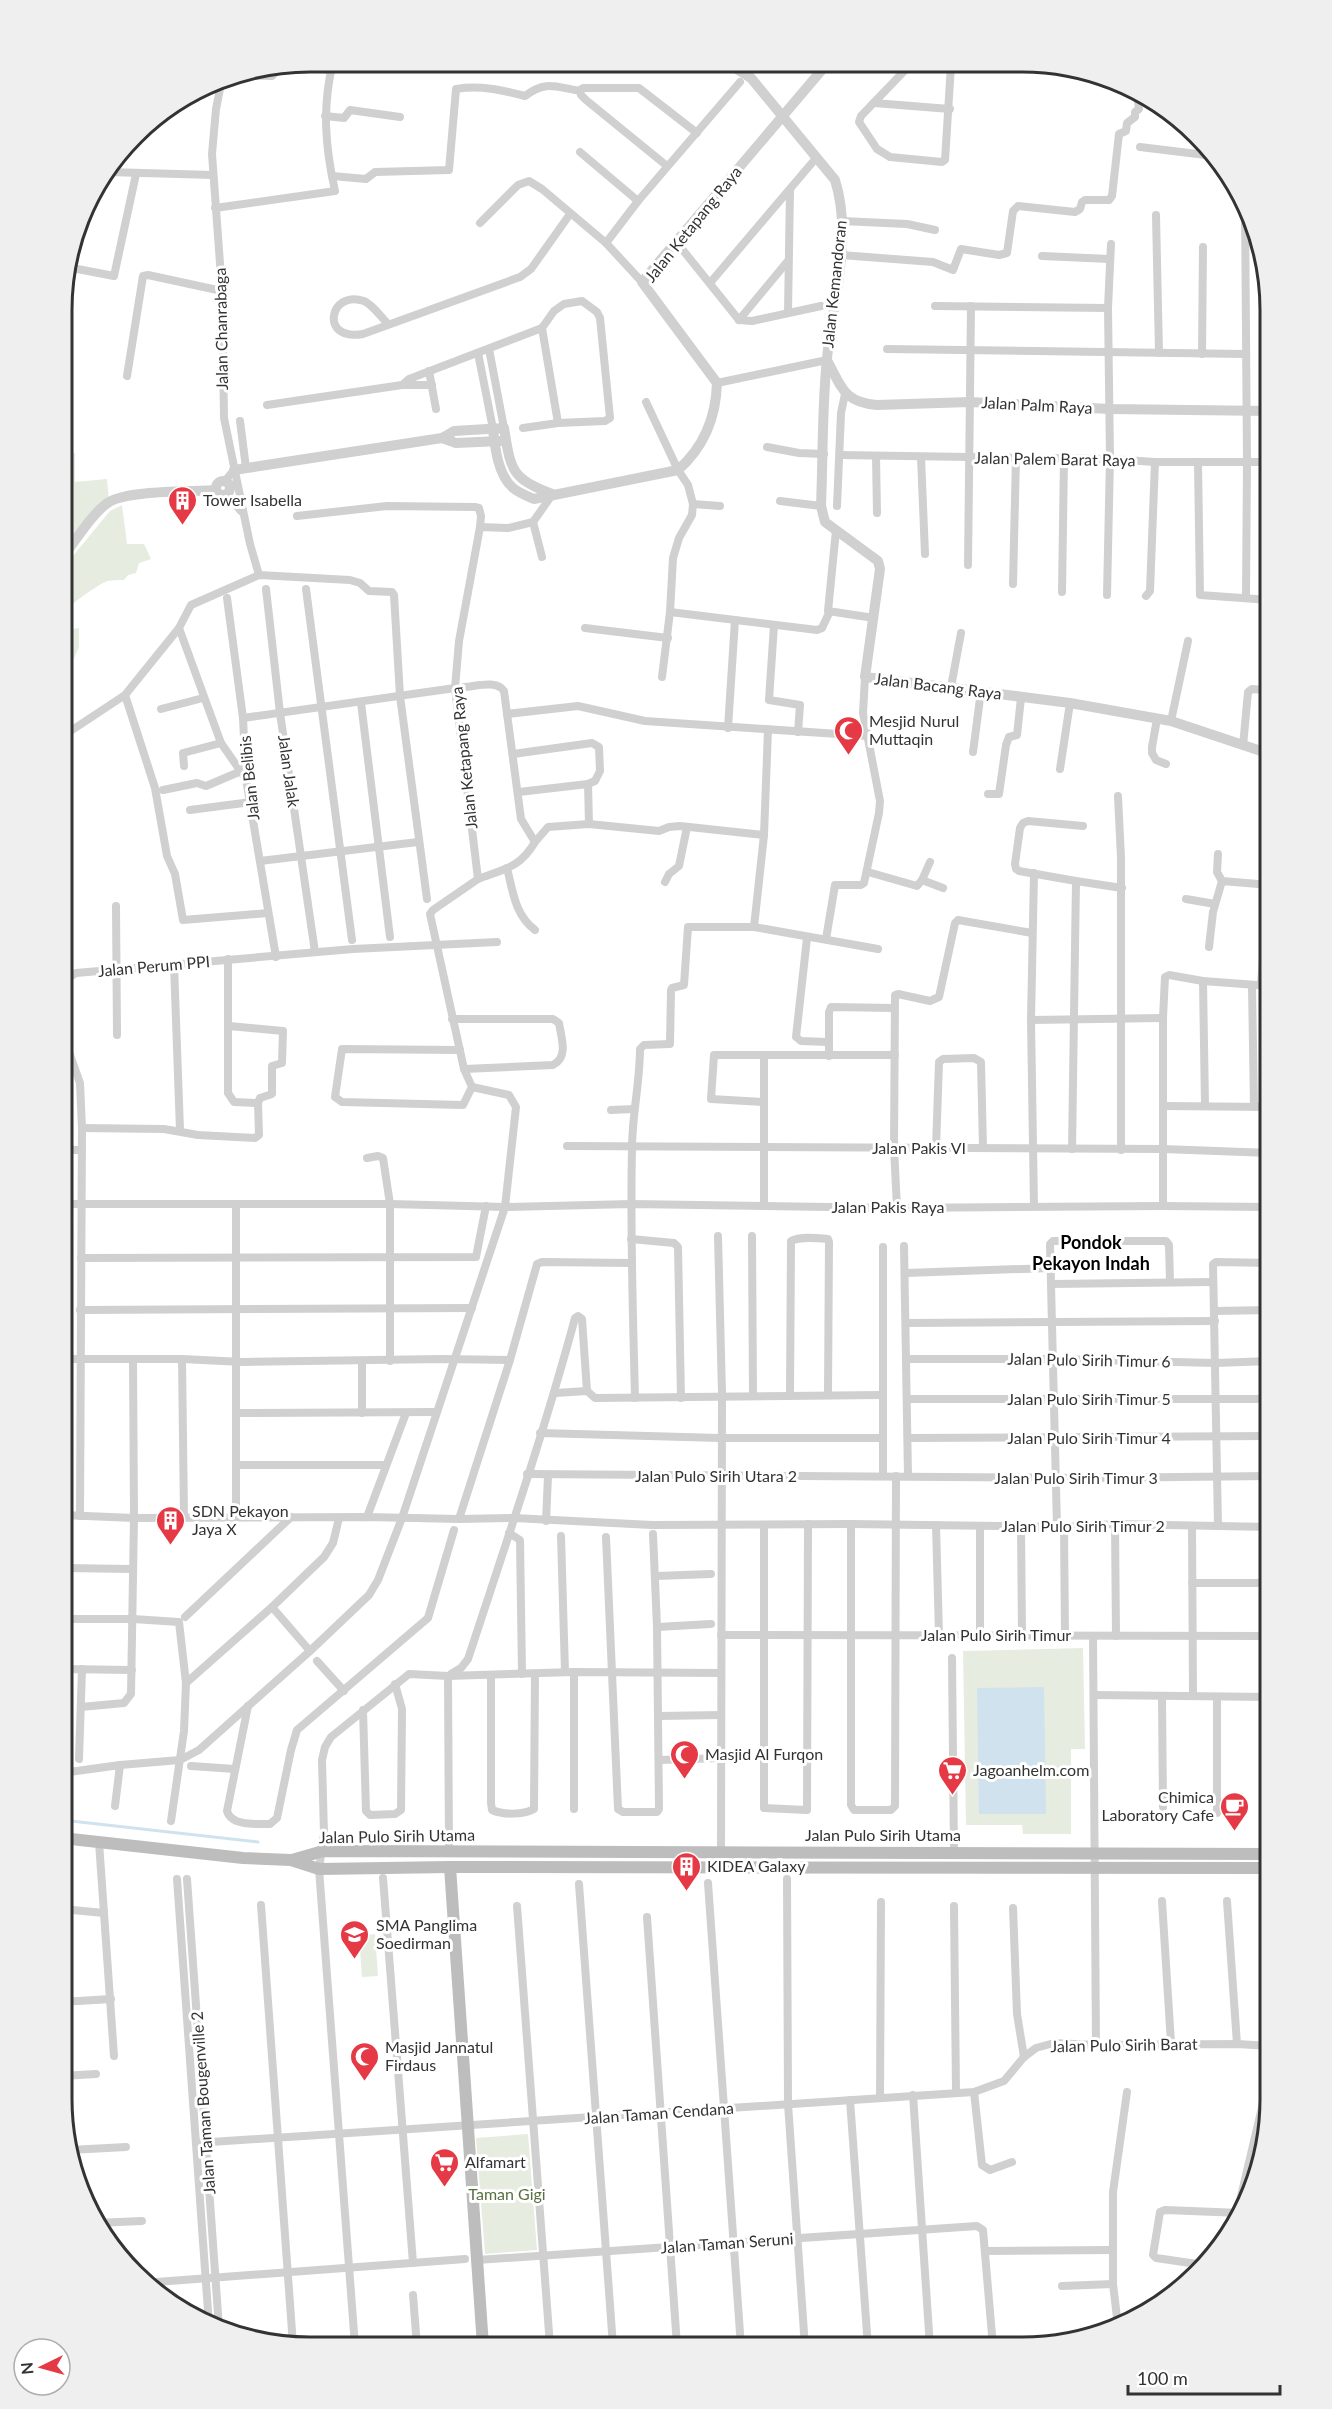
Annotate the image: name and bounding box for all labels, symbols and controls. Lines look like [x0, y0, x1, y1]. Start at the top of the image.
street label: Jalan Ketapang Raya [640, 162, 745, 285]
street label: Jalan Kemandoran [817, 219, 850, 349]
street label: Jalan Chanrabaga [210, 268, 231, 390]
street label: Jalan Palm Raya [981, 392, 1093, 417]
street label: Jalan Palem Barat Raya [974, 448, 1136, 469]
building icon: Tower Isabella [166, 484, 198, 526]
place label: Tower Isabella [203, 490, 302, 509]
street label: Jalan Bacang Raya [873, 668, 1003, 703]
street label: Jalan Ketapang Raya [447, 686, 480, 830]
place label: Mesjid Nurul Muttaqin [869, 711, 959, 748]
mosque icon: Mesjid Nurul Muttaqin [832, 714, 864, 756]
street label: Jalan Jalak [275, 733, 304, 809]
street label: Jalan Belibis [235, 735, 262, 821]
street label: Jalan Perum PPI [97, 951, 211, 980]
street label: Jalan Pakis VI [872, 1138, 966, 1157]
street label: Jalan Pakis Raya [831, 1197, 945, 1216]
district label: Pondok Pekayon Indah [1032, 1231, 1150, 1274]
street label: Jalan Pulo Sirih Timur 6 [1007, 1349, 1171, 1370]
street label: Jalan Pulo Sirih Timur 5 [1007, 1389, 1171, 1408]
street label: Jalan Pulo Sirih Timur 4 [1007, 1428, 1171, 1447]
street label: Jalan Pulo Sirih Utara 2 [635, 1466, 797, 1485]
street label: Jalan Pulo Sirih Timur 3 [994, 1468, 1158, 1487]
place label: SDN Pekayon Jaya X [192, 1501, 289, 1538]
building icon: SDN Pekayon Jaya X [155, 1504, 187, 1546]
street label: Jalan Pulo Sirih Timur 2 [1001, 1516, 1165, 1535]
street label: Jalan Pulo Sirih Timur [921, 1625, 1071, 1644]
mosque icon: Masjid Al Furqon [668, 1738, 700, 1780]
place label: Masjid Al Furqon [705, 1744, 823, 1763]
supermarket icon: Jagoanhelm.com [936, 1754, 968, 1796]
place label: Jagoanhelm.com [973, 1760, 1089, 1779]
place label: Chimica Laboratory Cafe [1101, 1787, 1214, 1824]
cafe icon: Chimica Laboratory Cafe [1219, 1790, 1251, 1832]
street label: Jalan Pulo Sirih Utama [319, 1825, 475, 1846]
street label: Jalan Pulo Sirih Utama [805, 1825, 961, 1844]
building icon: KIDEA Galaxy [670, 1850, 702, 1892]
place label: KIDEA Galaxy [707, 1856, 806, 1875]
place label: SMA Panglima Soedirman [376, 1915, 477, 1952]
school or university icon: SMA Panglima Soedirman [339, 1918, 371, 1960]
street label: Jalan Taman Bougenville 2 [187, 2011, 218, 2195]
street label: Jalan Pulo Sirih Barat [1050, 2034, 1198, 2055]
place label: Masjid Jannatul Firdaus [385, 2037, 493, 2074]
mosque icon: Masjid Jannatul Firdaus [348, 2040, 380, 2082]
street label: Jalan Taman Cendana [583, 2098, 734, 2127]
supermarket icon: Alfamart [428, 2146, 460, 2188]
place label: Alfamart [465, 2152, 526, 2171]
park label: Taman Gigi [468, 2184, 546, 2203]
street label: Jalan Taman Seruni [660, 2228, 794, 2257]
north arrow [12, 2337, 72, 2397]
scale bar [1128, 2358, 1280, 2396]
text: N [17, 2361, 37, 2375]
text: 100 m [1137, 2367, 1188, 2389]

